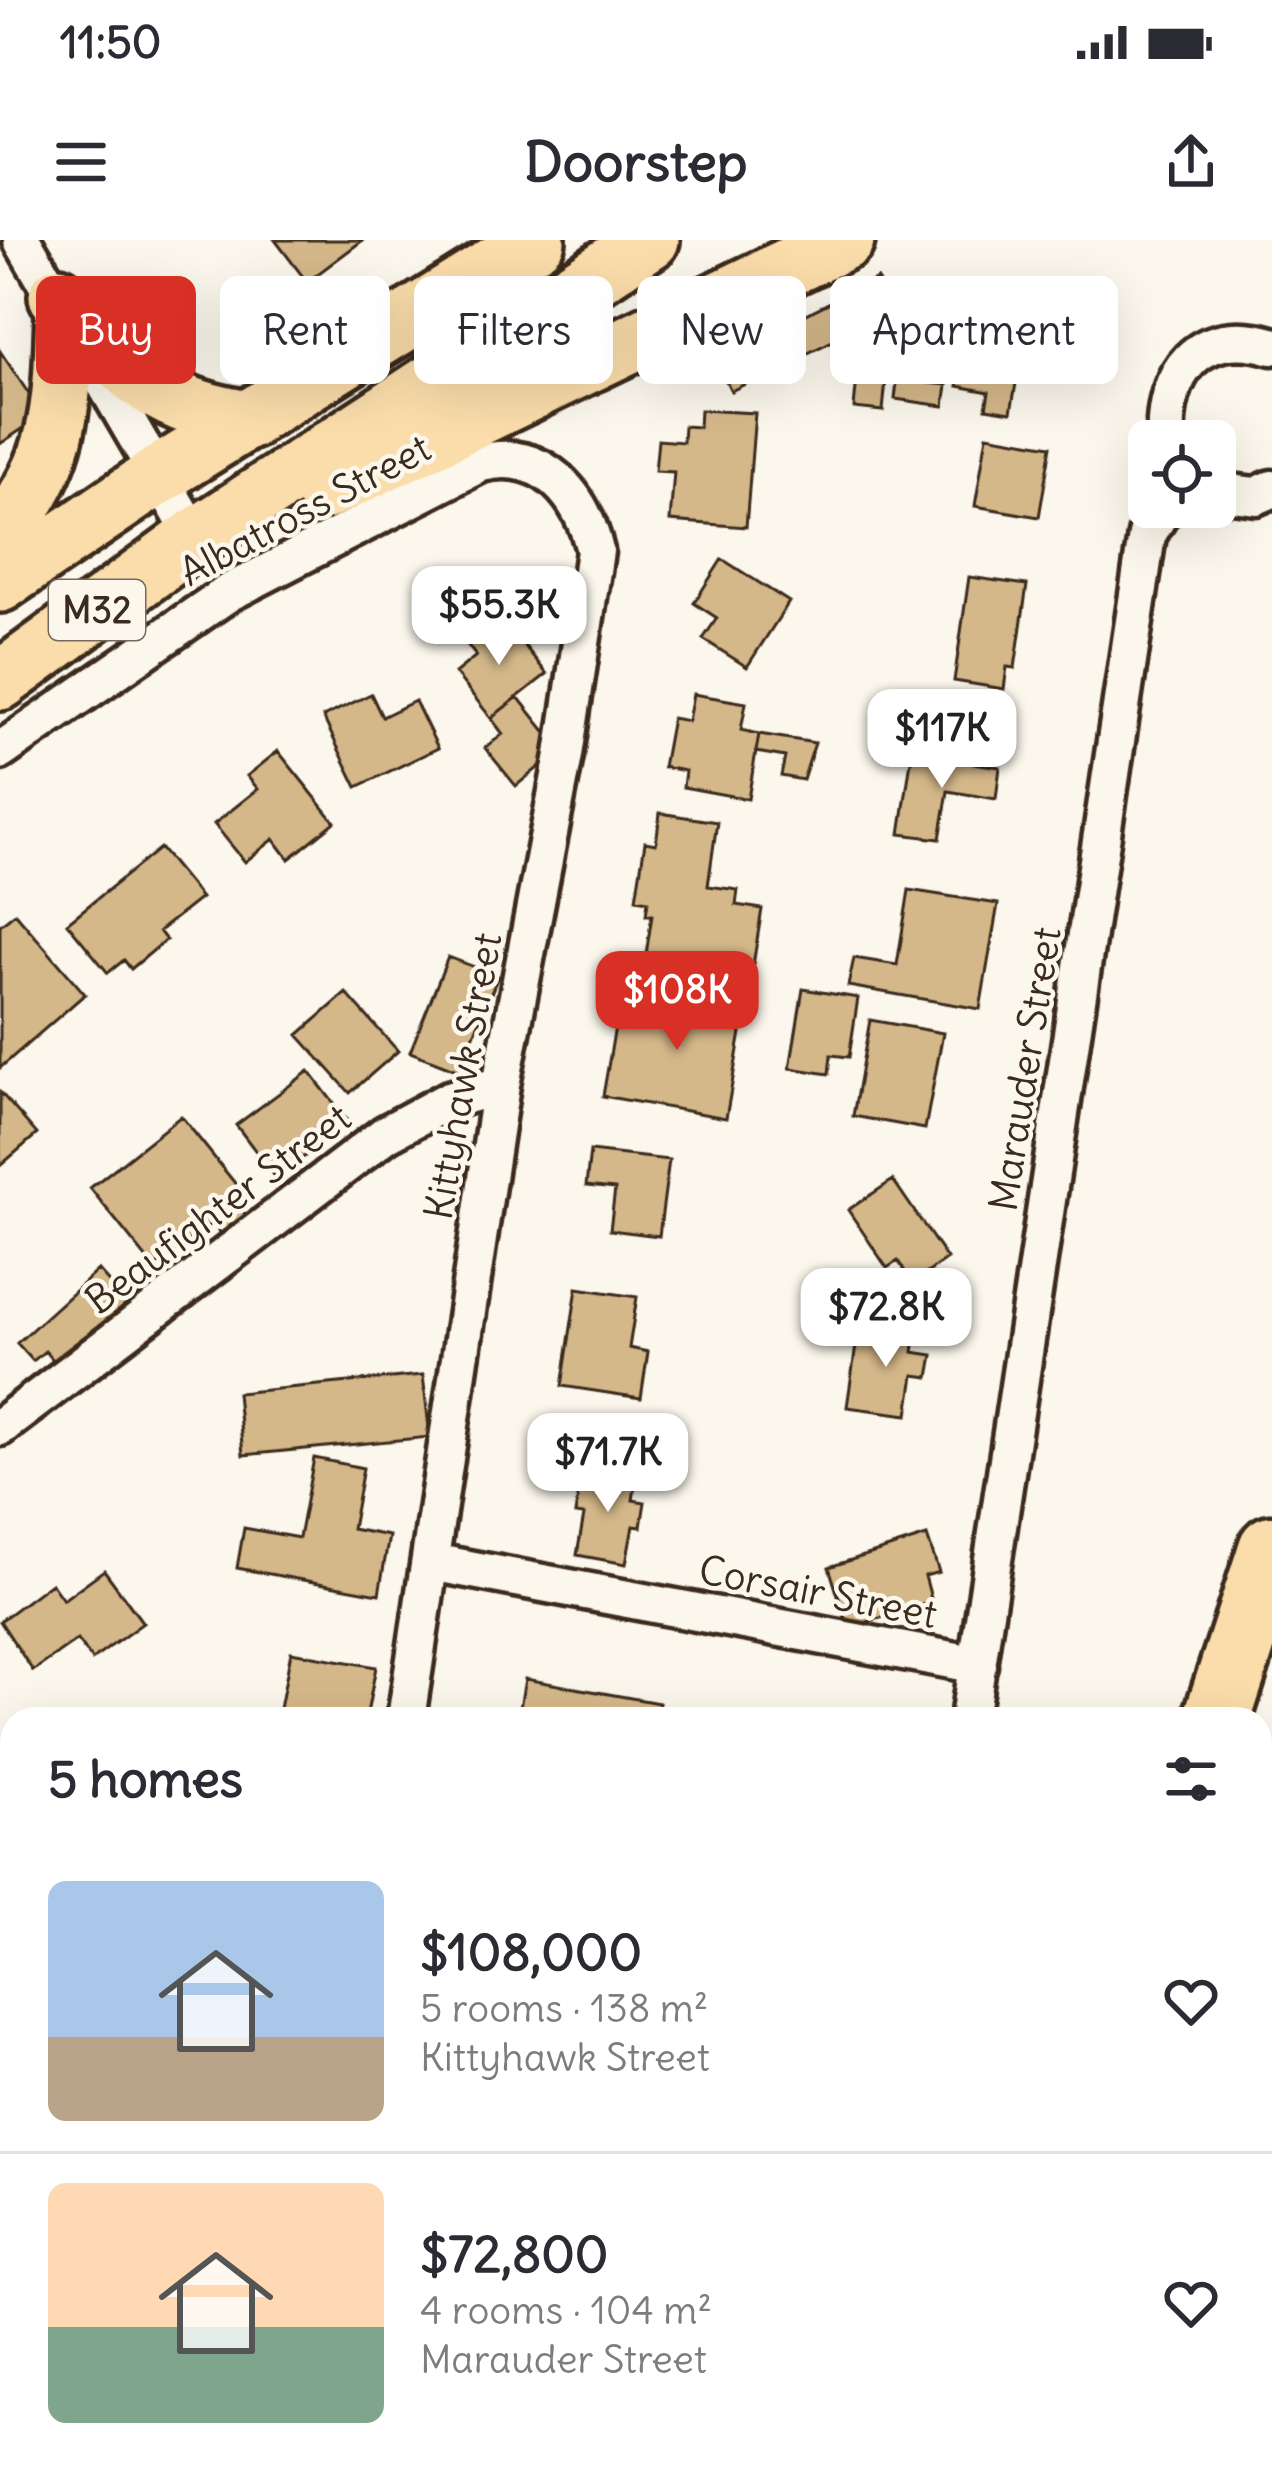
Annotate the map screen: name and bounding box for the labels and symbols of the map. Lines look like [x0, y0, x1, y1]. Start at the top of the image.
street label: Albatross Street [171, 423, 439, 597]
pin: $55.3K [401, 566, 597, 668]
road number: M32 [49, 580, 145, 640]
pin: $117K [858, 689, 1026, 791]
street label: Marauder Street [978, 924, 1072, 1214]
street label: Kittyhawk Street [414, 929, 512, 1223]
pin: $108K [593, 951, 761, 1053]
street label: Beaufighter Street [76, 1093, 360, 1325]
pin: $72.8K [788, 1268, 984, 1370]
pin: $71.7K [510, 1413, 706, 1515]
street label: Corsair Street [695, 1545, 941, 1639]

